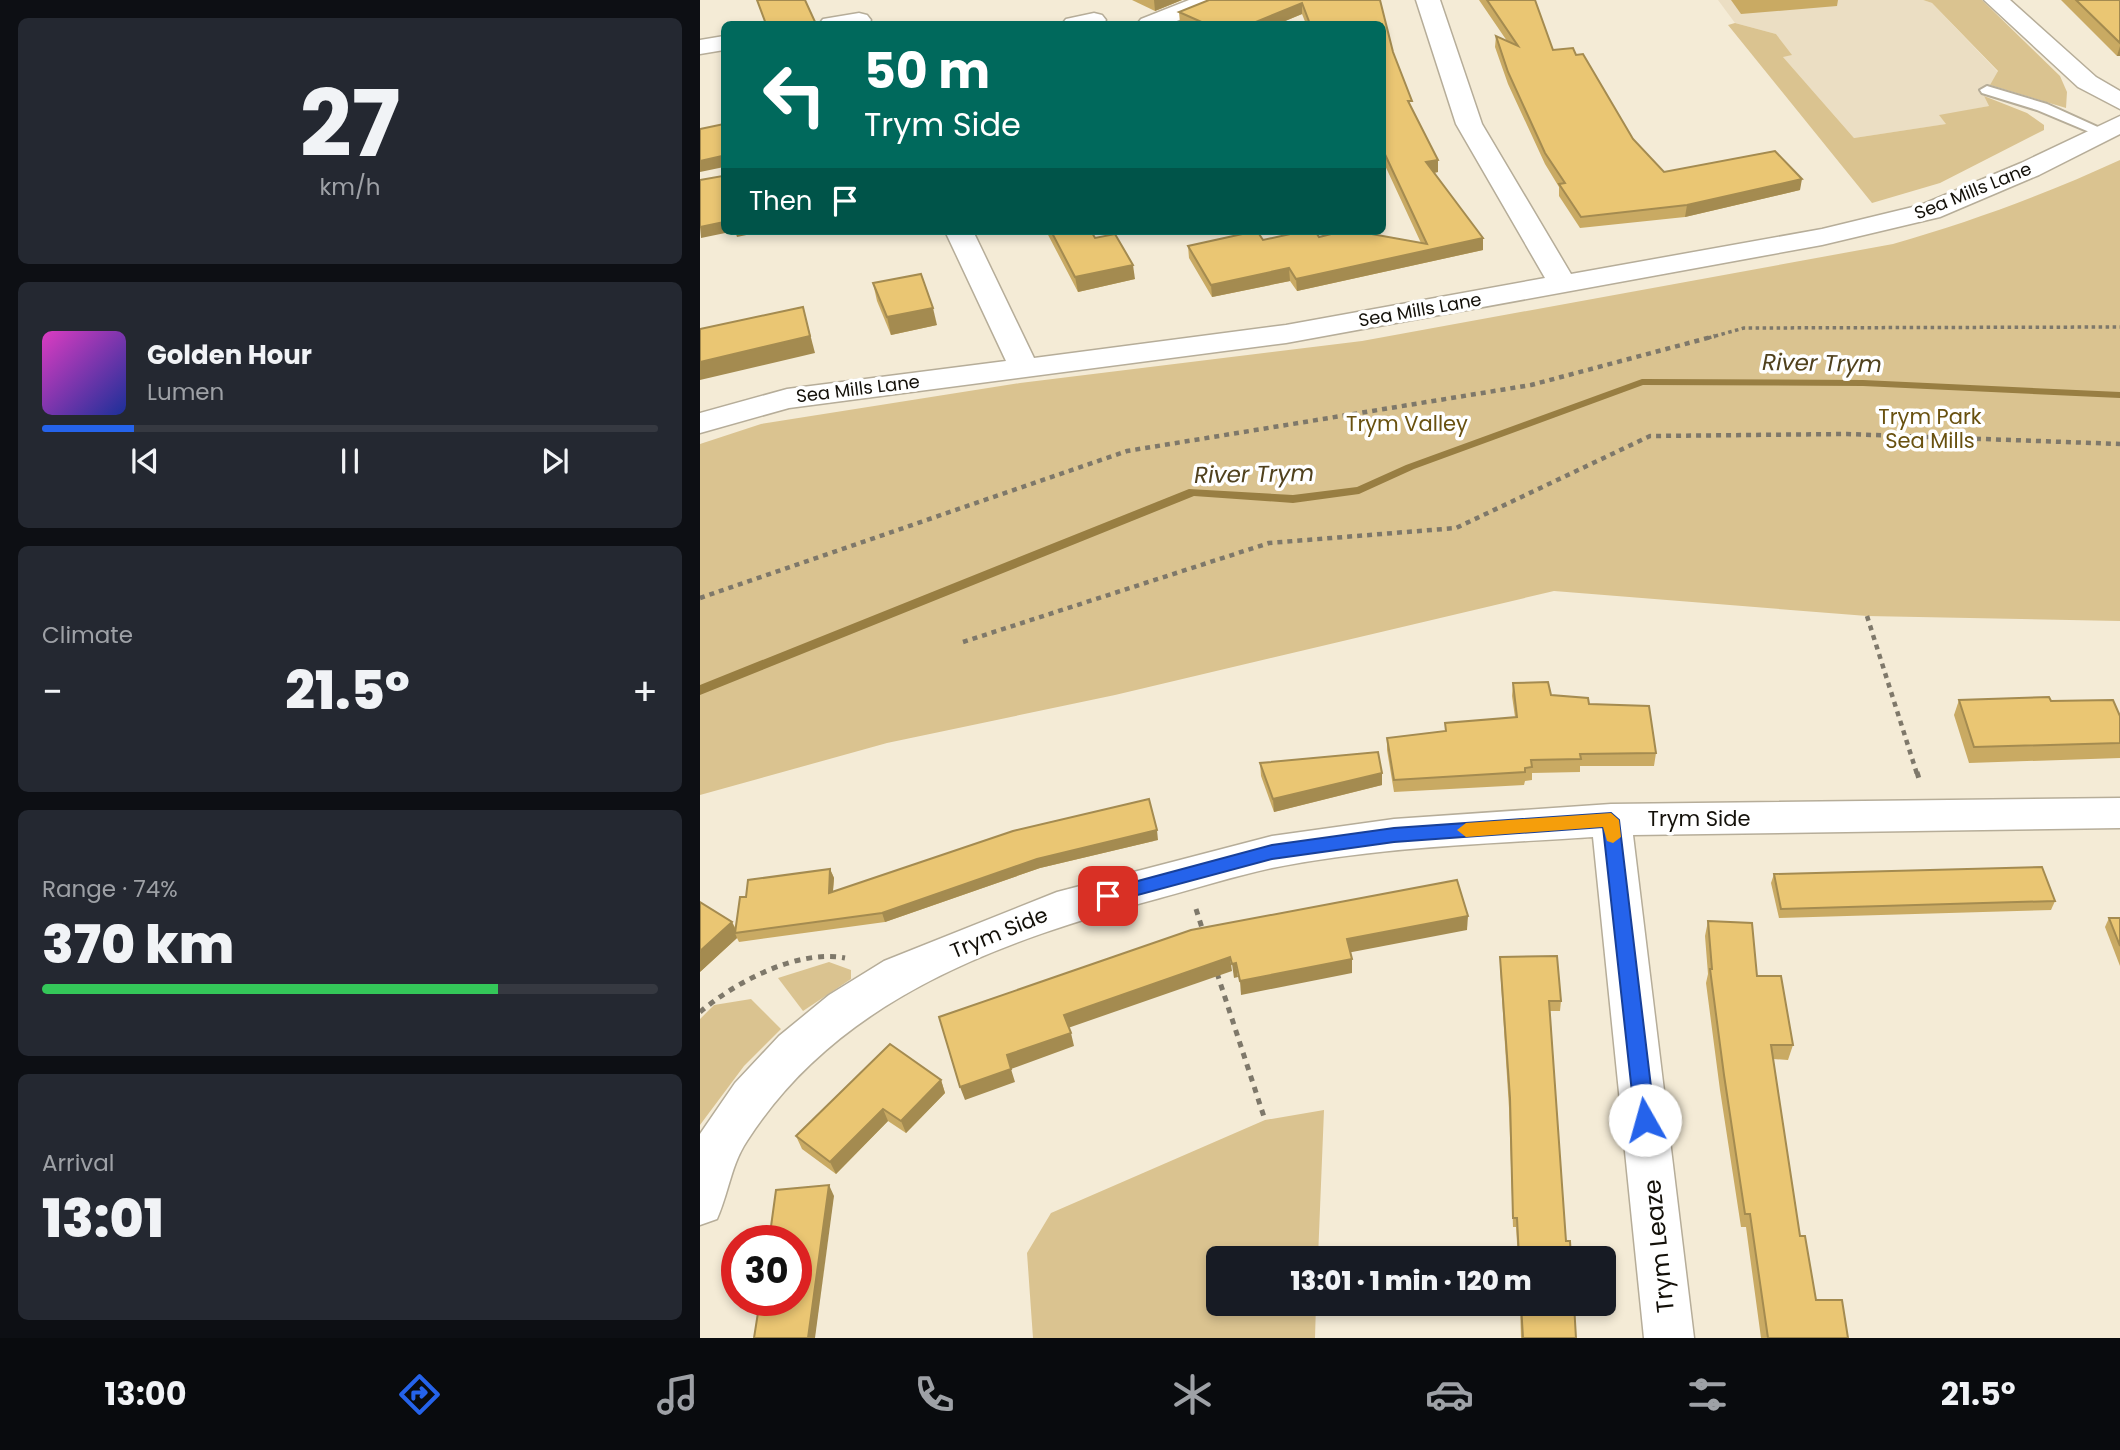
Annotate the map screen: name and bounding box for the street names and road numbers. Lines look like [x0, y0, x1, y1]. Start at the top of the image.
street label: Sea Mills Lane [1910, 156, 2035, 225]
street label: Sea Mills Lane [1357, 286, 1483, 333]
street label: Sea Mills Lane [795, 369, 921, 408]
street label: Trym Side [1648, 804, 1750, 833]
street label: Trym Side [946, 900, 1052, 965]
street label: Trym Leaze [1635, 1178, 1682, 1314]

